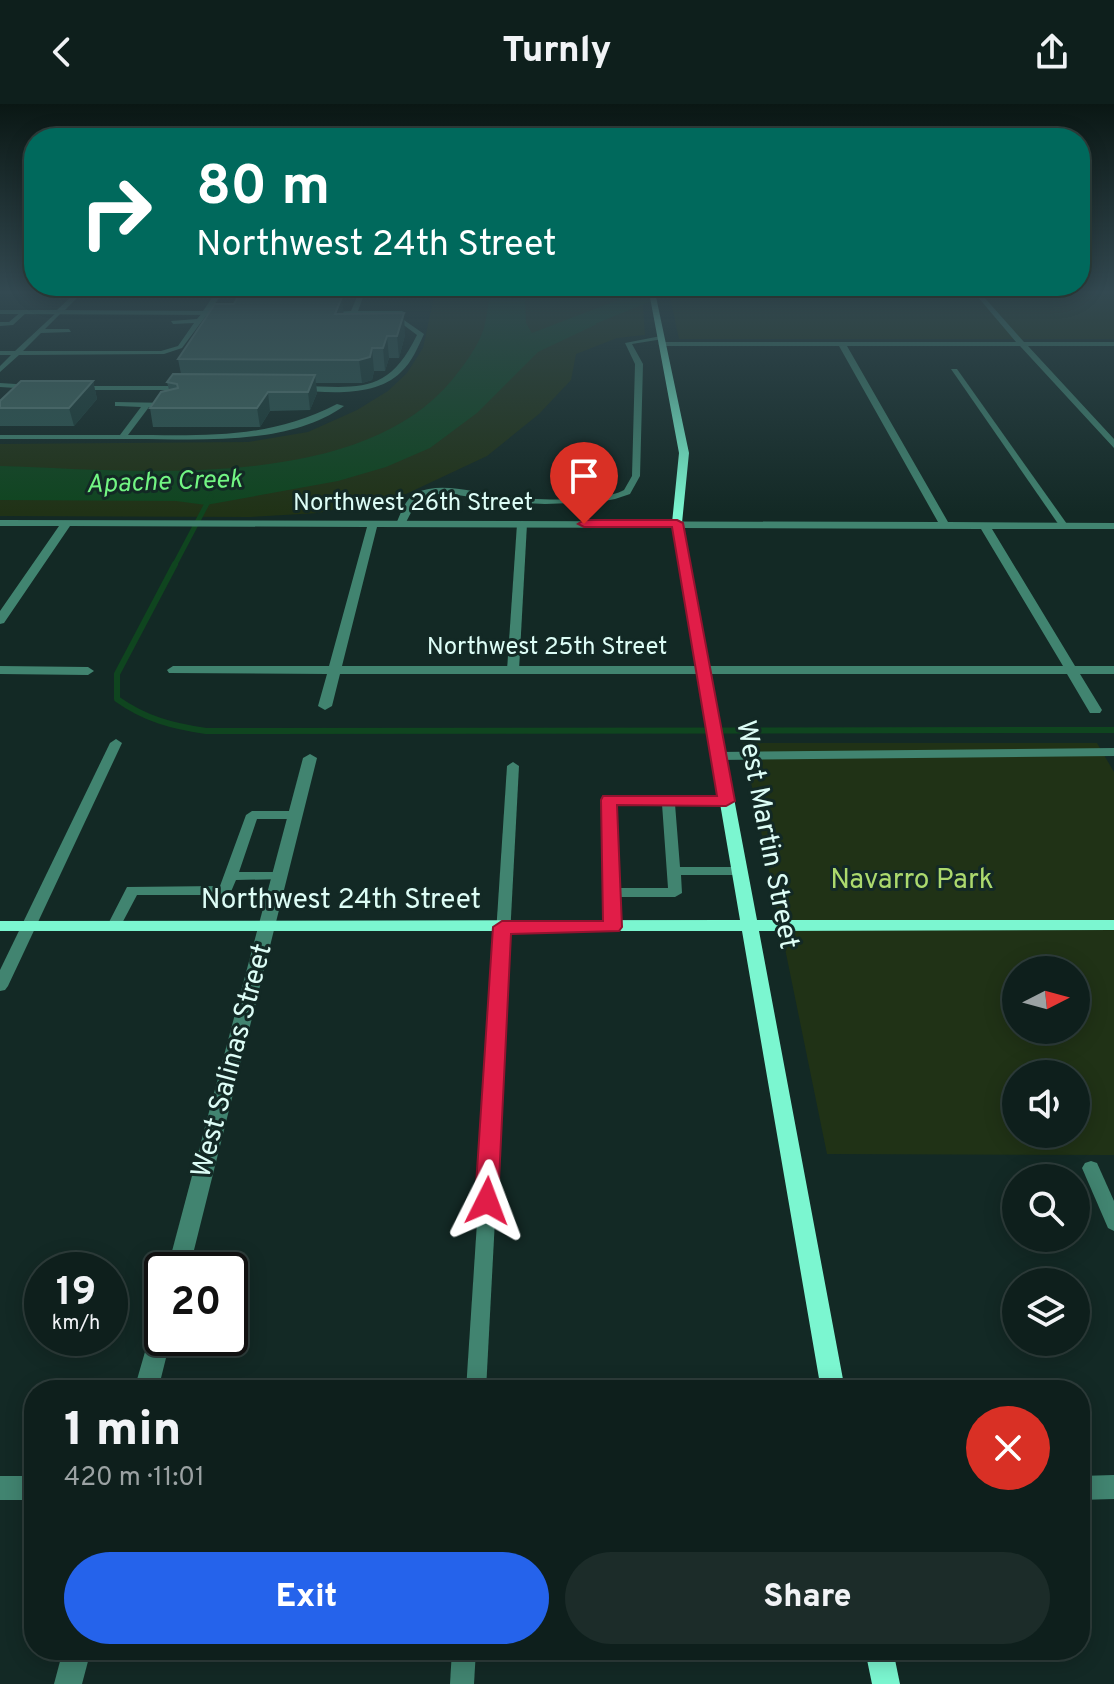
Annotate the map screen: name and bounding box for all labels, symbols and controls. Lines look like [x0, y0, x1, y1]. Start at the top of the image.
text: Turnly [503, 29, 612, 75]
icon: back [40, 30, 84, 74]
icon: share [1030, 30, 1074, 74]
text: 80 m [196, 154, 330, 224]
icon: right [64, 160, 168, 264]
text: Northwest 24th Street [196, 223, 557, 269]
pin [550, 442, 618, 524]
icon: arrive [562, 454, 606, 498]
water label: Apache Creek [85, 464, 244, 502]
street label: Northwest 26th Street [293, 489, 533, 519]
street label: Northwest 25th Street [427, 633, 667, 663]
street label: West Martin Street [726, 717, 806, 953]
park label: Navarro Park [830, 863, 994, 899]
street label: Northwest 24th Street [201, 883, 481, 919]
street label: West Salinas Street [184, 940, 282, 1182]
north arrow [1002, 956, 1090, 1044]
map controls [1002, 956, 1090, 1356]
button: sound [1002, 1060, 1090, 1148]
position arrow [445, 1159, 529, 1243]
button: search [1002, 1164, 1090, 1252]
speed limit sign: 20 [144, 1252, 248, 1356]
button: layers [1002, 1268, 1090, 1356]
text: 19 [56, 1269, 96, 1319]
text: km/h [52, 1311, 100, 1337]
text: 1 min [64, 1402, 181, 1462]
button: close [966, 1406, 1050, 1490]
text: 420 m · 11:01 [64, 1462, 205, 1495]
button: Exit [64, 1552, 549, 1644]
button: Share [565, 1552, 1050, 1644]

